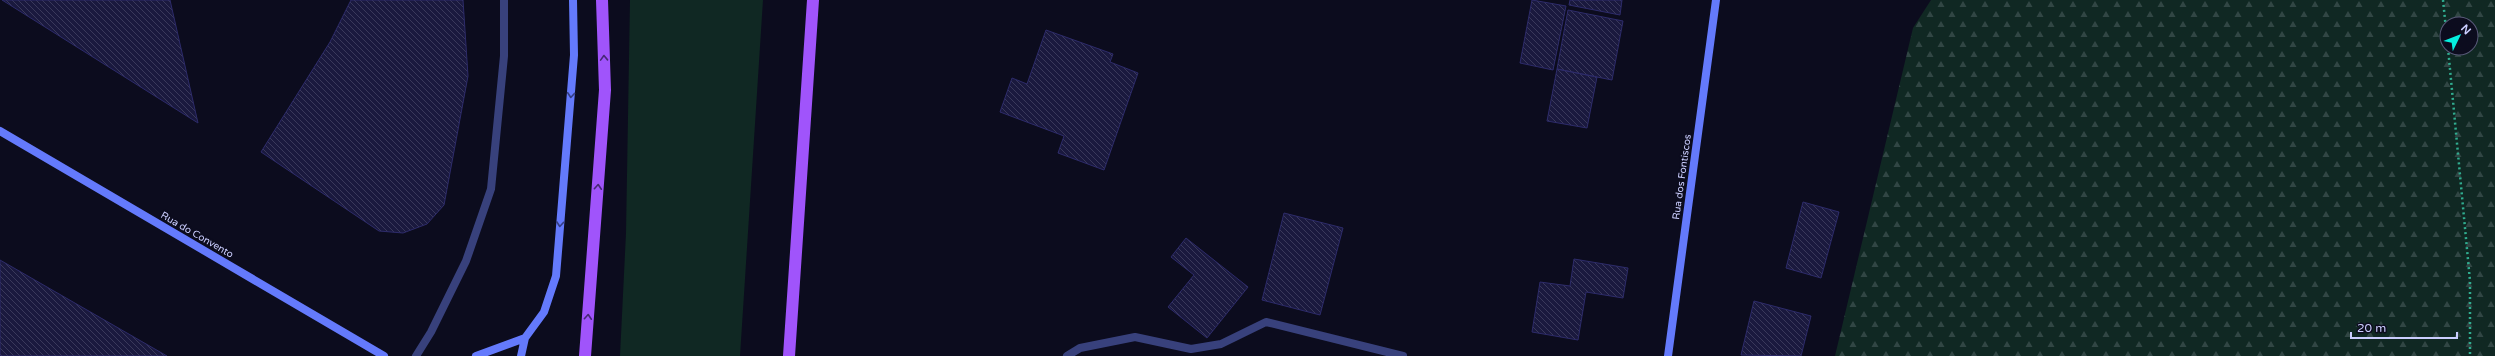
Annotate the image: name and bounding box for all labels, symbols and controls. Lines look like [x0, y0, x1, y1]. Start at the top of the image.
north arrow [2439, 16, 2479, 56]
text: N [2458, 22, 2474, 37]
one-way arrow [600, 55, 608, 61]
one-way arrow [566, 92, 575, 98]
street label: Rua dos Fontiscos [1670, 133, 1694, 221]
one-way arrow [593, 184, 602, 191]
street label: Rua do Convento [158, 209, 236, 261]
one-way arrow [556, 221, 565, 227]
one-way arrow [583, 314, 592, 320]
scale bar [2351, 314, 2457, 340]
text: 20 m [2357, 321, 2386, 335]

